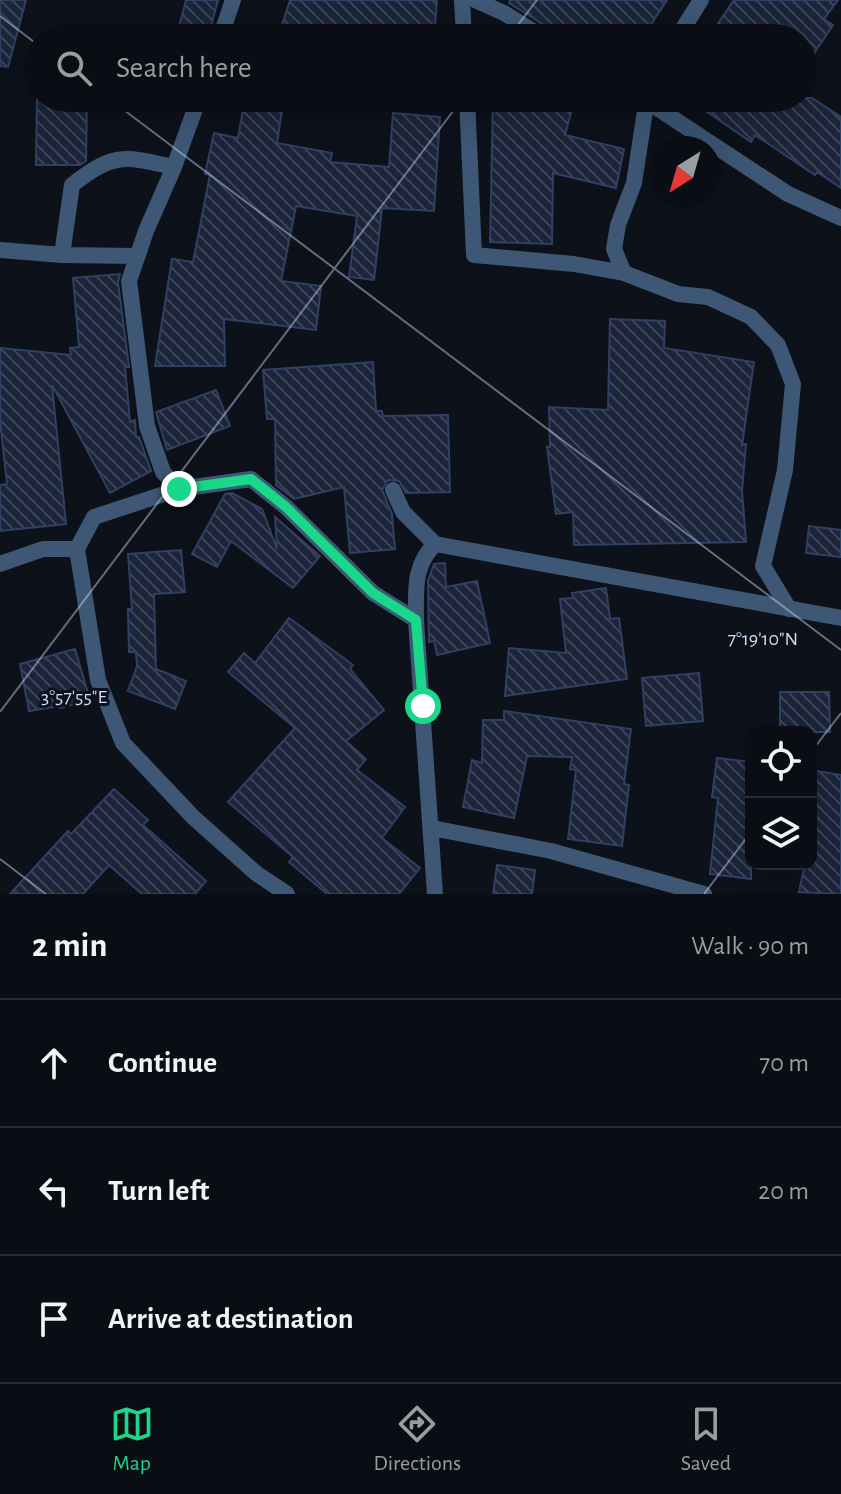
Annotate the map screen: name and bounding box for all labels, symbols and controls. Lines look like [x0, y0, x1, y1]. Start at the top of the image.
search box [24, 24, 817, 112]
icon: search [52, 46, 96, 90]
text: Search here [116, 53, 252, 83]
north arrow [649, 136, 721, 208]
route end [161, 471, 197, 507]
text: 7°19'10"N [728, 629, 798, 649]
text: 3°57'55"E [41, 687, 107, 707]
route start [405, 688, 441, 724]
map controls [745, 726, 817, 870]
button: locate [745, 726, 817, 798]
button: layers [745, 798, 817, 870]
text: 2 min [32, 929, 107, 963]
text: Walk · 90 m [691, 933, 809, 959]
icon: ahead [32, 1041, 76, 1085]
text: Continue [108, 1048, 217, 1078]
text: 70 m [759, 1050, 809, 1076]
icon: left [32, 1169, 76, 1213]
text: Turn left [108, 1176, 209, 1206]
text: 20 m [758, 1178, 809, 1204]
icon: arrive [32, 1297, 76, 1341]
text: Arrive at destination [108, 1304, 354, 1334]
tab: Map [110, 1402, 154, 1476]
tab: Directions [373, 1402, 461, 1476]
tab: Saved [681, 1402, 731, 1476]

